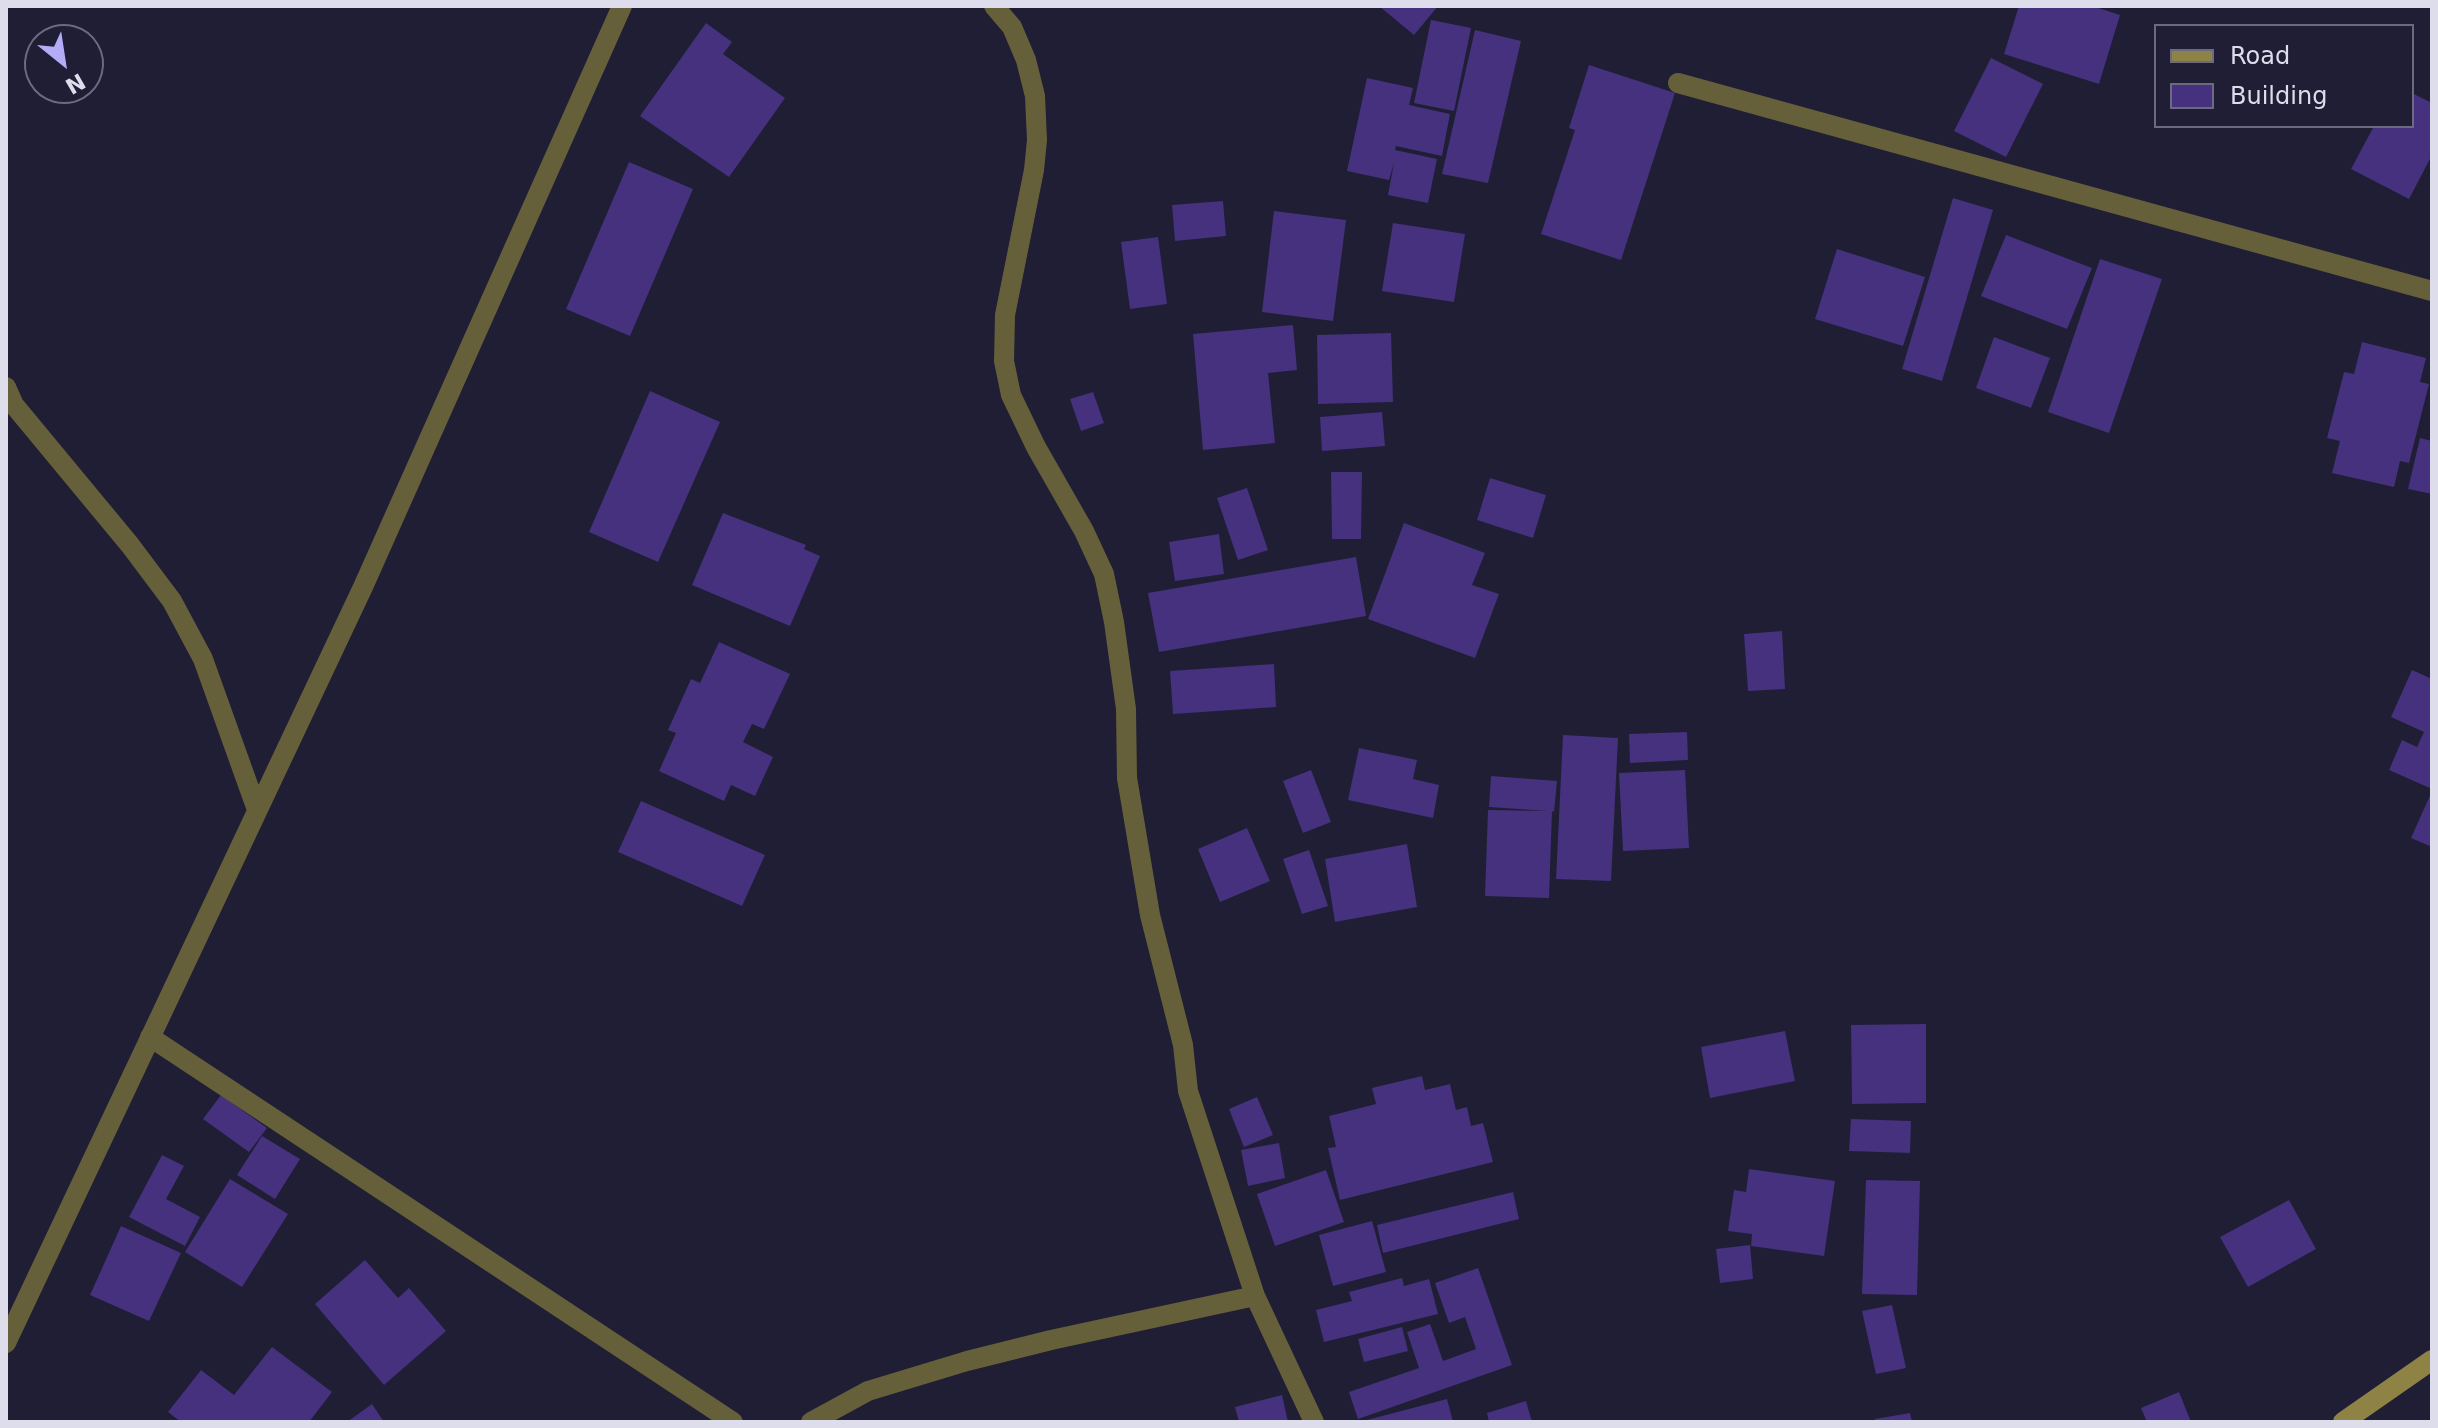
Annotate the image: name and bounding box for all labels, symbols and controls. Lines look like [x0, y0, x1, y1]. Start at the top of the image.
north arrow [24, 24, 104, 104]
legend [2154, 24, 2414, 128]
text: Road [2230, 42, 2290, 70]
text: N [61, 68, 89, 99]
text: Building [2230, 82, 2327, 110]

